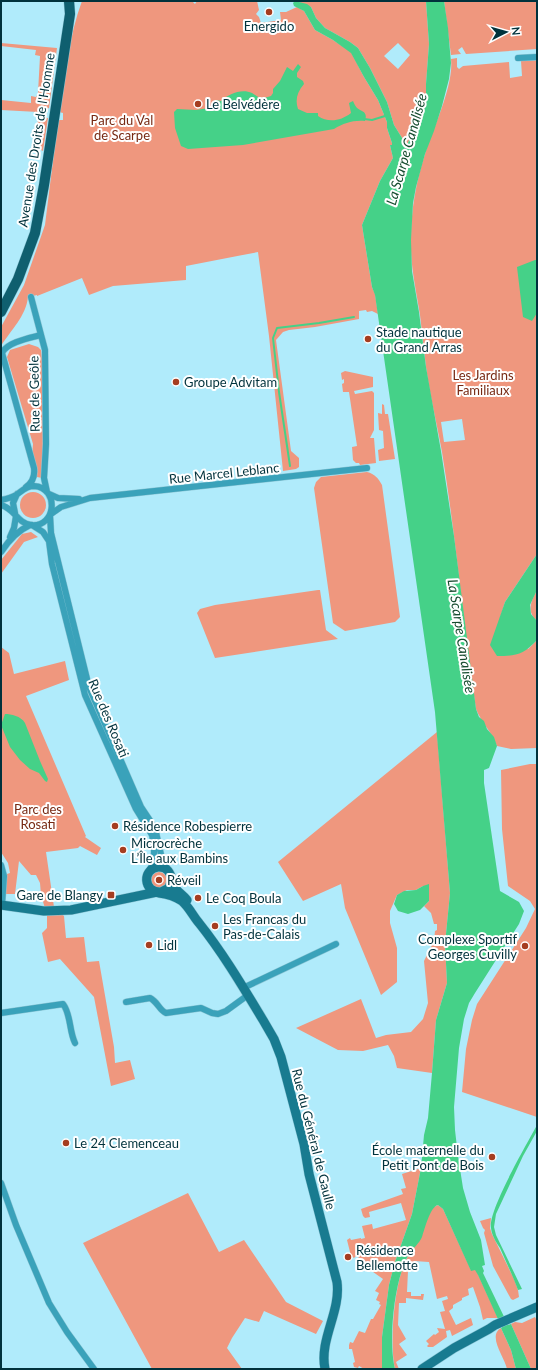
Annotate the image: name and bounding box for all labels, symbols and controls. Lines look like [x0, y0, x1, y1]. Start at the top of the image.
marker: Energido [264, 7, 274, 17]
north arrow [486, 12, 526, 52]
place label: Energido [244, 18, 294, 34]
text: N [510, 26, 523, 36]
street label: Avenue des Droits de l'Homme [14, 52, 58, 228]
water label: La Scarpe Canalisée [382, 91, 430, 207]
place label: Le Belvédère [206, 96, 280, 112]
marker: Le Belvédère [193, 99, 203, 109]
park label: Parc du Val de Scarpe [91, 112, 153, 143]
place label: Stade nautique du Grand Arras [376, 324, 462, 355]
marker: Stade nautique du Grand Arras [363, 334, 373, 344]
street label: Rue de Geôle [25, 356, 43, 432]
park label: Les Jardins Familiaux [452, 367, 514, 398]
place label: Groupe Advitam [184, 374, 277, 390]
marker: Groupe Advitam [171, 377, 181, 387]
street label: Rue Marcel Leblanc [168, 459, 280, 487]
water label: La Scarpe Canalisée [445, 578, 479, 695]
street label: Rue des Rosati [85, 676, 133, 760]
park label: Parc des Rosati [14, 801, 62, 832]
place label: Résidence Robespierre [123, 818, 252, 834]
marker: Résidence Robespierre [110, 821, 120, 831]
place label: Microcrèche L’Île aux Bambins [131, 835, 229, 866]
marker: Microcrèche L’Île aux Bambins [118, 845, 128, 855]
place label: Réveil [167, 872, 201, 888]
marker: Réveil [154, 875, 164, 885]
place label: Gare de Blangy [16, 887, 103, 903]
marker: Gare de Blangy [106, 890, 116, 900]
place label: Le Coq Boula [206, 890, 281, 906]
marker: Le Coq Boula [193, 893, 203, 903]
place label: Les Francas du Pas-de-Calais [223, 911, 306, 942]
marker: Les Francas du Pas-de-Calais [210, 921, 220, 931]
place label: Complexe Sportif Georges Cuvilly [418, 931, 517, 962]
place label: Lidl [157, 937, 177, 953]
marker: Lidl [144, 940, 154, 950]
marker: Complexe Sportif Georges Cuvilly [520, 941, 530, 951]
street label: Rue du Général de Gaulle [289, 1067, 339, 1211]
place label: Le 24 Clemenceau [74, 1135, 179, 1151]
marker: Le 24 Clemenceau [61, 1138, 71, 1148]
place label: École maternelle du Petit Pont de Bois [372, 1142, 484, 1173]
marker: École maternelle du Petit Pont de Bois [487, 1152, 497, 1162]
place label: Résidence Bellemotte [356, 1242, 418, 1273]
marker: Résidence Bellemotte [343, 1252, 353, 1262]

